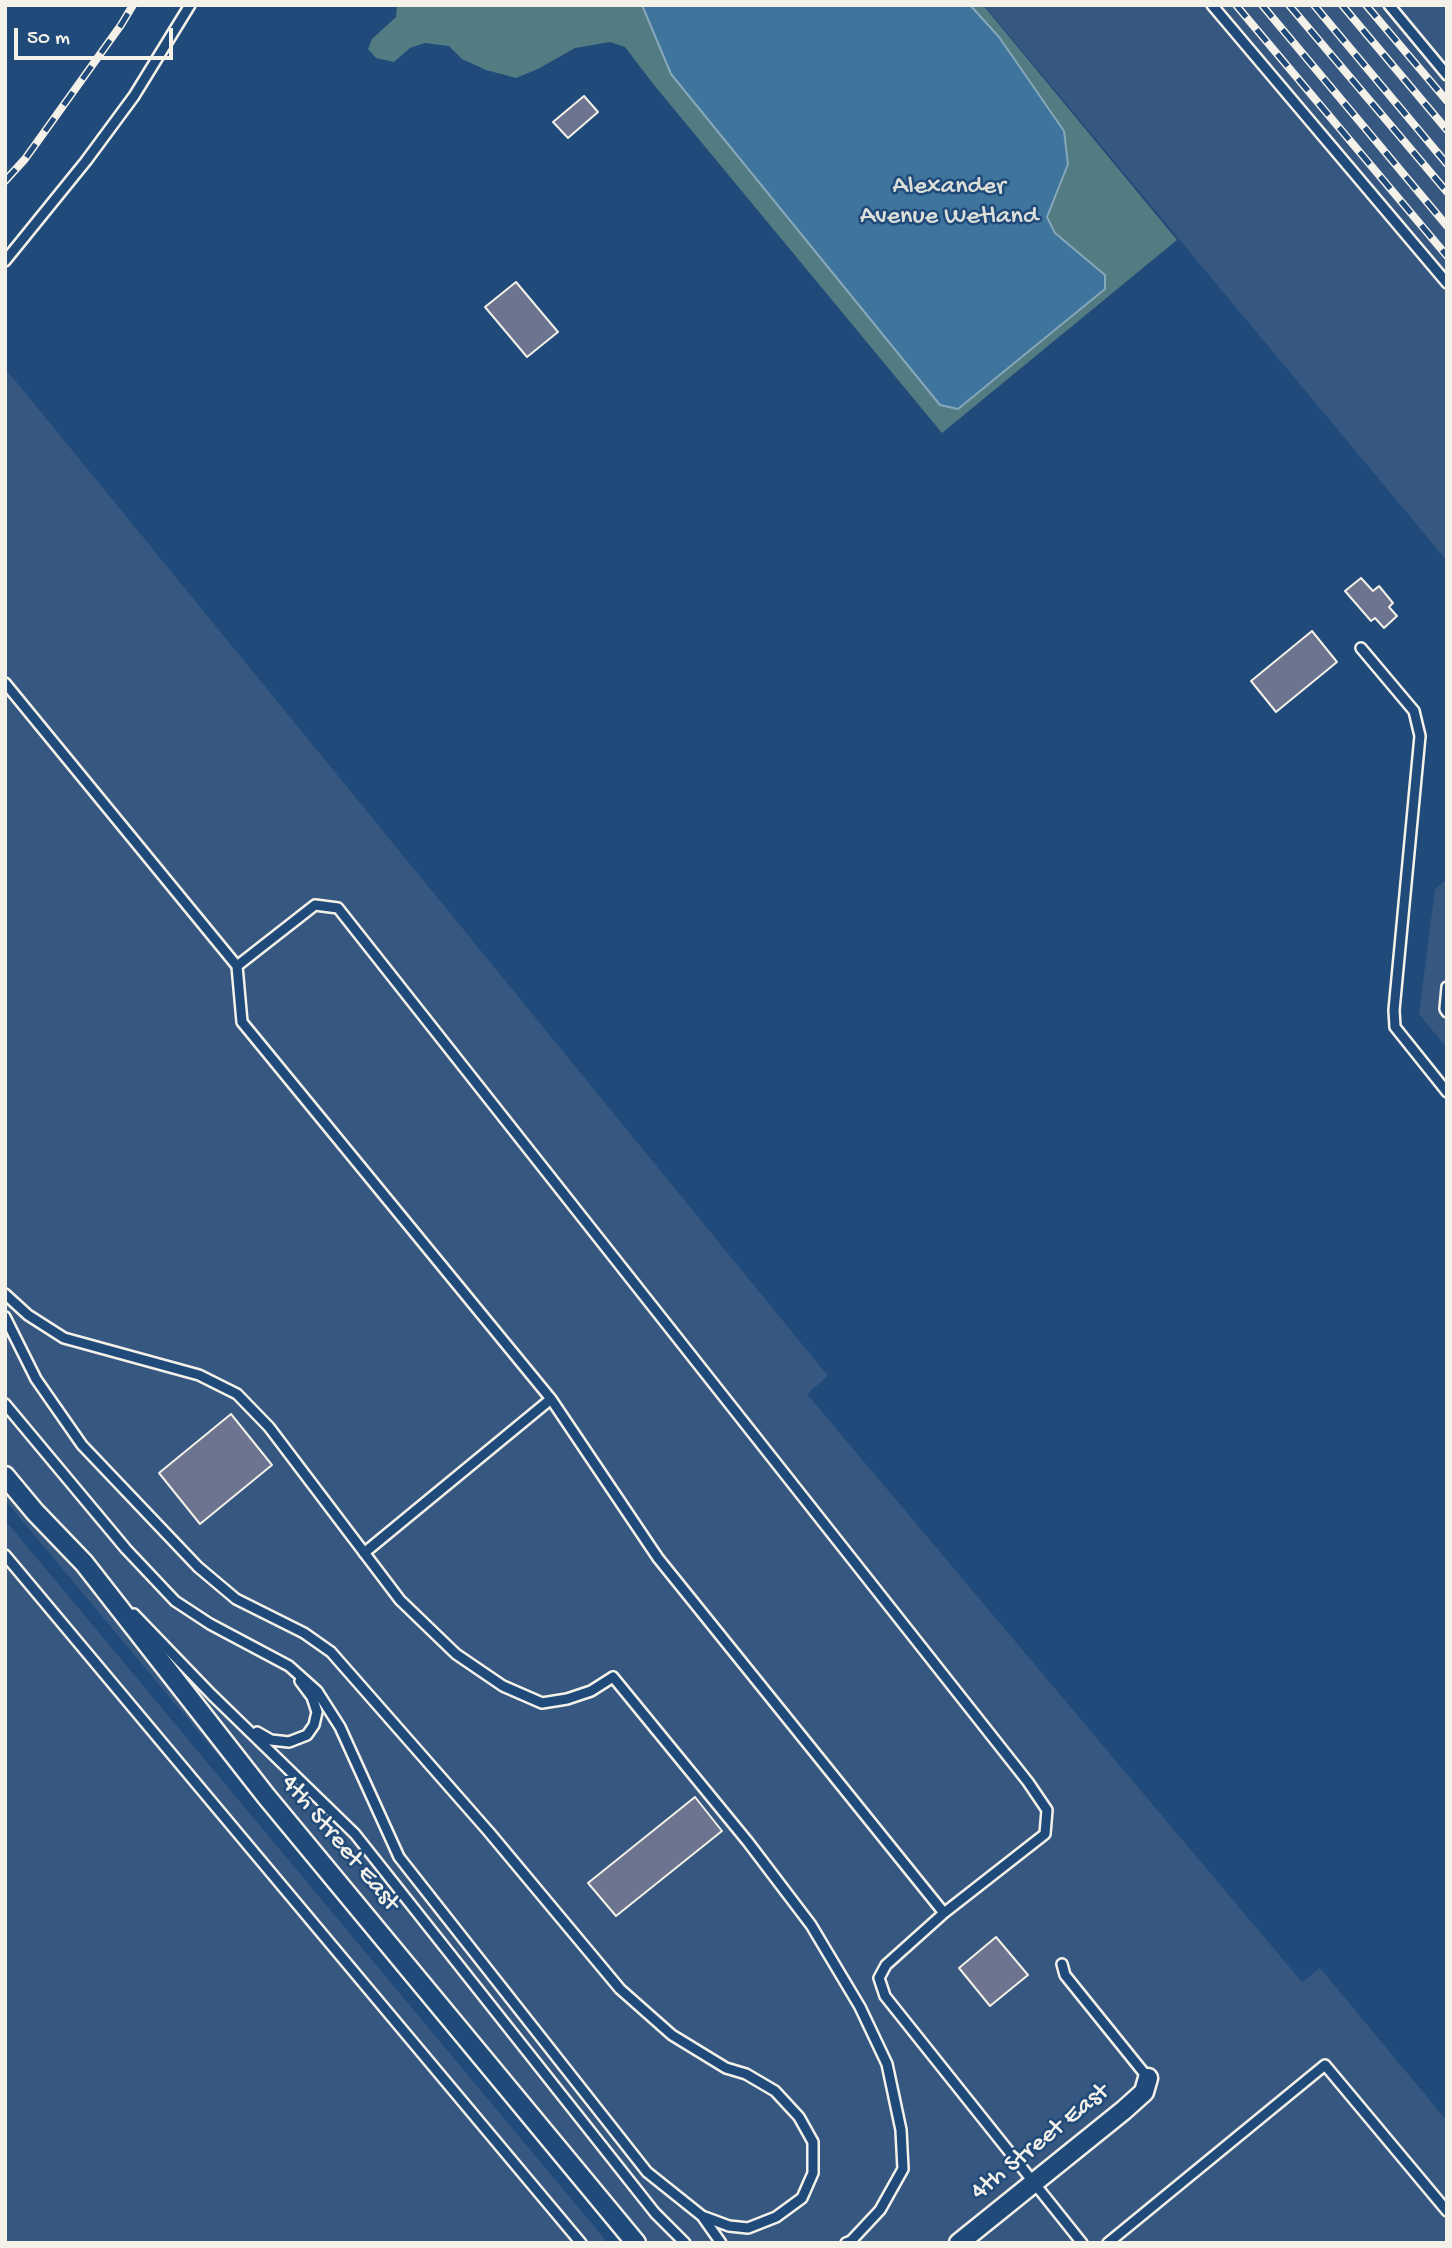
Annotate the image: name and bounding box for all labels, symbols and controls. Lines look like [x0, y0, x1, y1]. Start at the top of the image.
scale bar [18, 14, 177, 58]
text: 50 m [27, 27, 70, 52]
park label: Alexander Avenue Wetland [860, 172, 1038, 234]
street label: 4th Street East [273, 1769, 405, 1919]
street label: 4th Street East [965, 2078, 1117, 2208]

